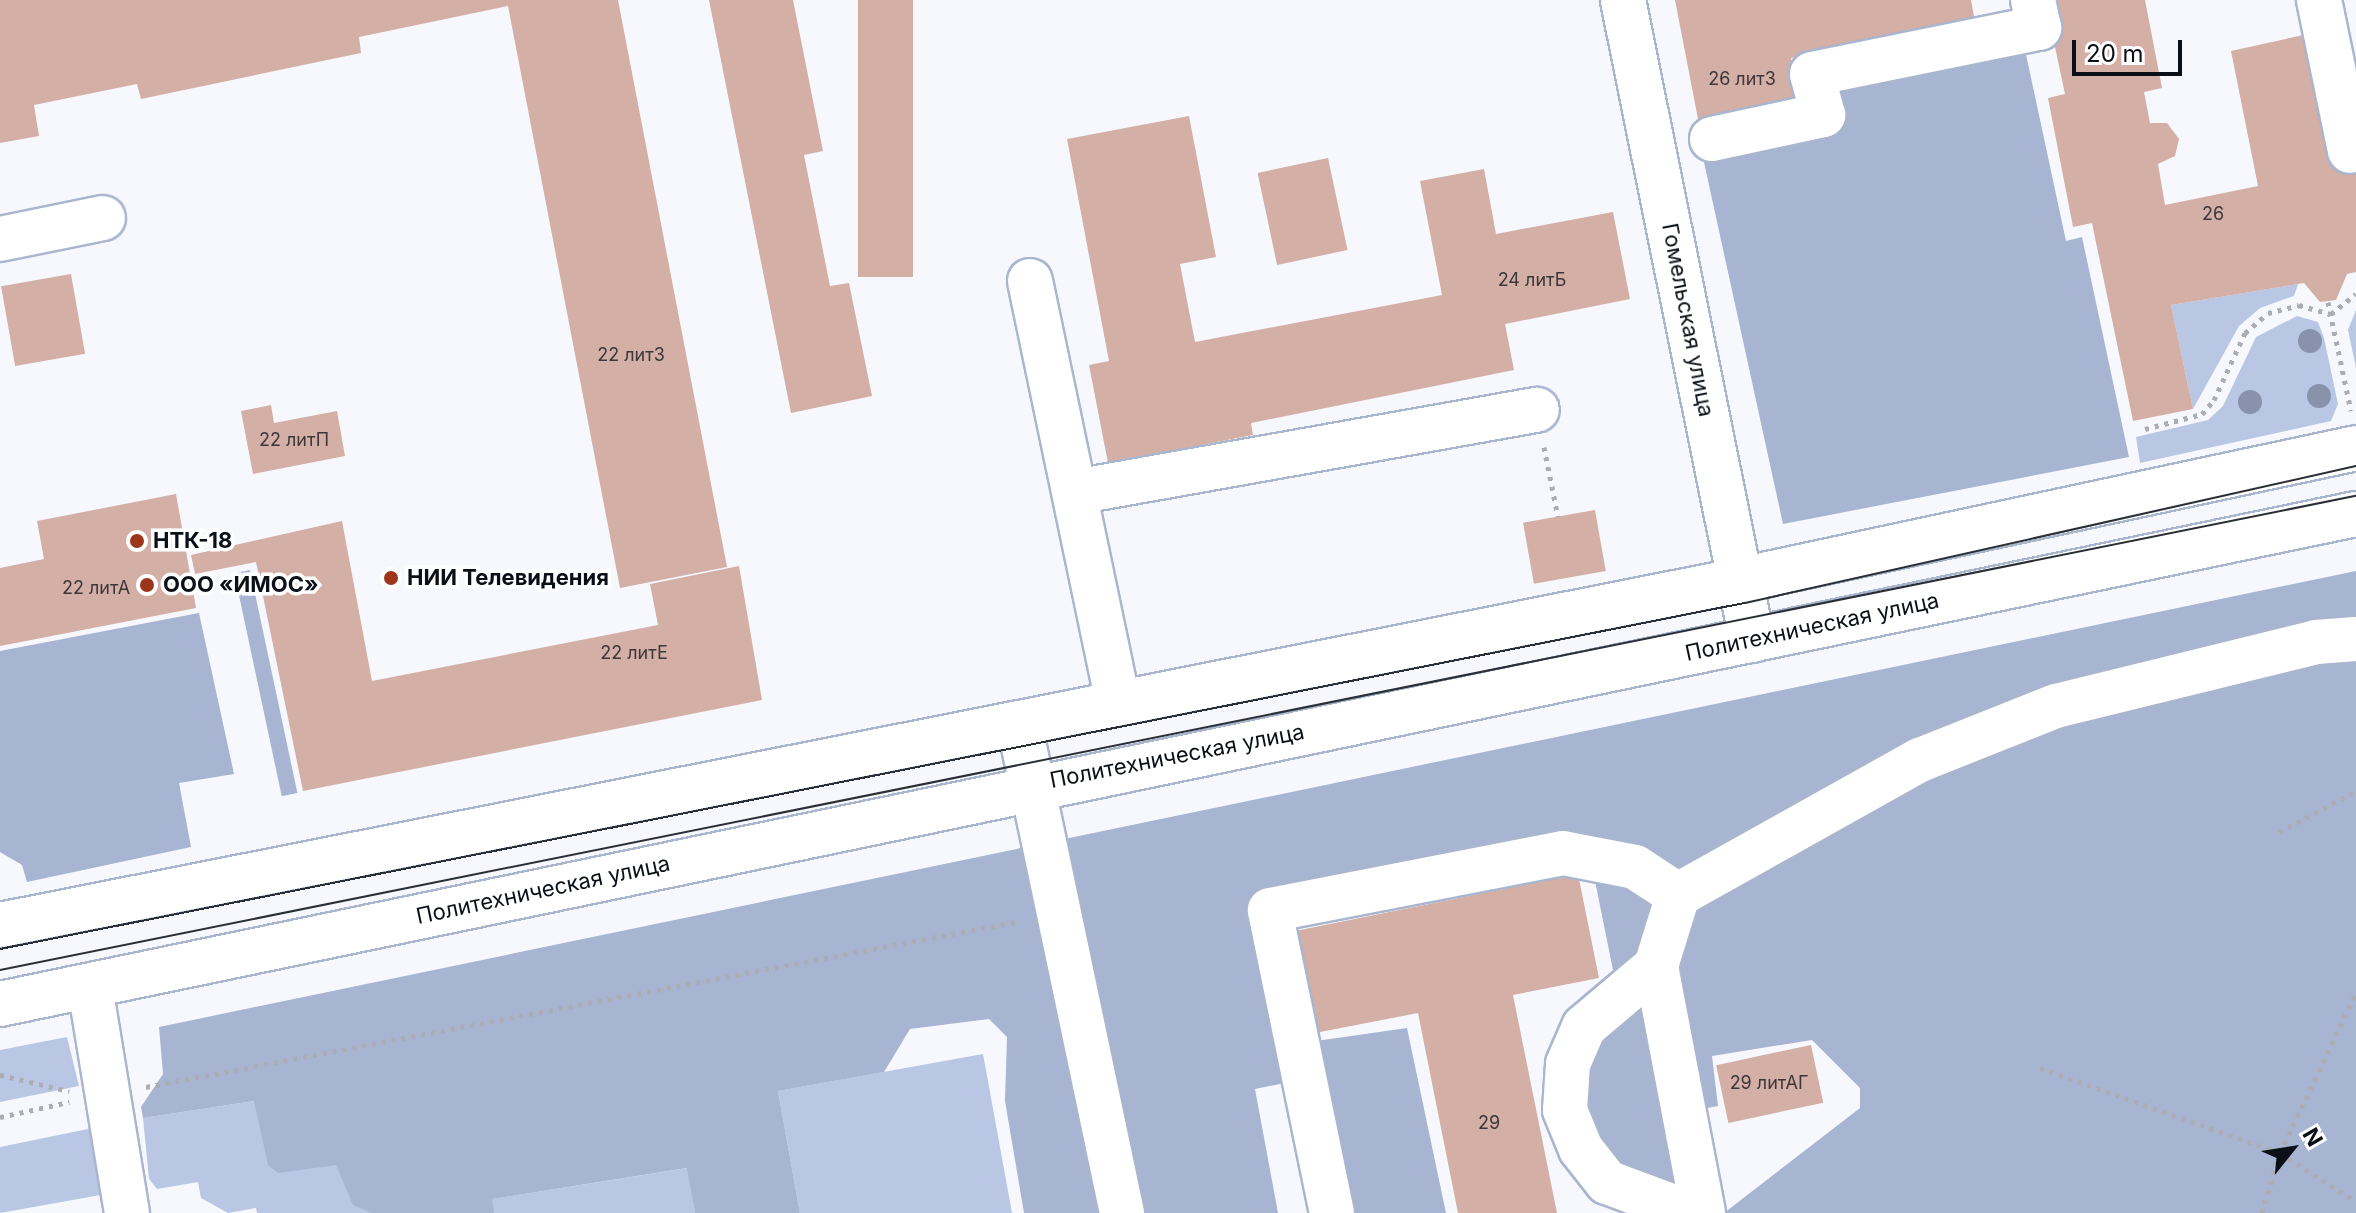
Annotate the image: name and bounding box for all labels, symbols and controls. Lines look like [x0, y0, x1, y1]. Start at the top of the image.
scale bar [2076, 24, 2186, 74]
text: 20 m [2086, 39, 2144, 68]
house number: 26 литЗ [1708, 68, 1776, 90]
house number: 26 [2202, 203, 2224, 225]
street label: Гомельская улица [1656, 221, 1720, 419]
house number: 24 литБ [1498, 269, 1566, 291]
house number: 22 литЗ [597, 344, 665, 366]
house number: 22 литП [259, 429, 329, 451]
place label: НТК-18 [153, 528, 232, 554]
marker: НТК-18 [128, 532, 146, 550]
place label: НИИ Телевидения [407, 565, 609, 591]
marker: НИИ Телевидения [382, 569, 400, 587]
place label: ООО «ИМОС» [163, 572, 319, 598]
marker: ООО «ИМОС» [138, 576, 156, 594]
house number: 22 литА [62, 577, 130, 599]
street label: Политехническая улица [1683, 587, 1941, 667]
house number: 22 литЕ [600, 642, 668, 664]
street label: Политехническая улица [1047, 718, 1307, 794]
street label: Политехническая улица [414, 850, 672, 930]
house number: 29 литАГ [1730, 1072, 1808, 1094]
north arrow [2252, 1109, 2332, 1189]
house number: 29 [1478, 1112, 1500, 1134]
text: N [2297, 1123, 2328, 1151]

